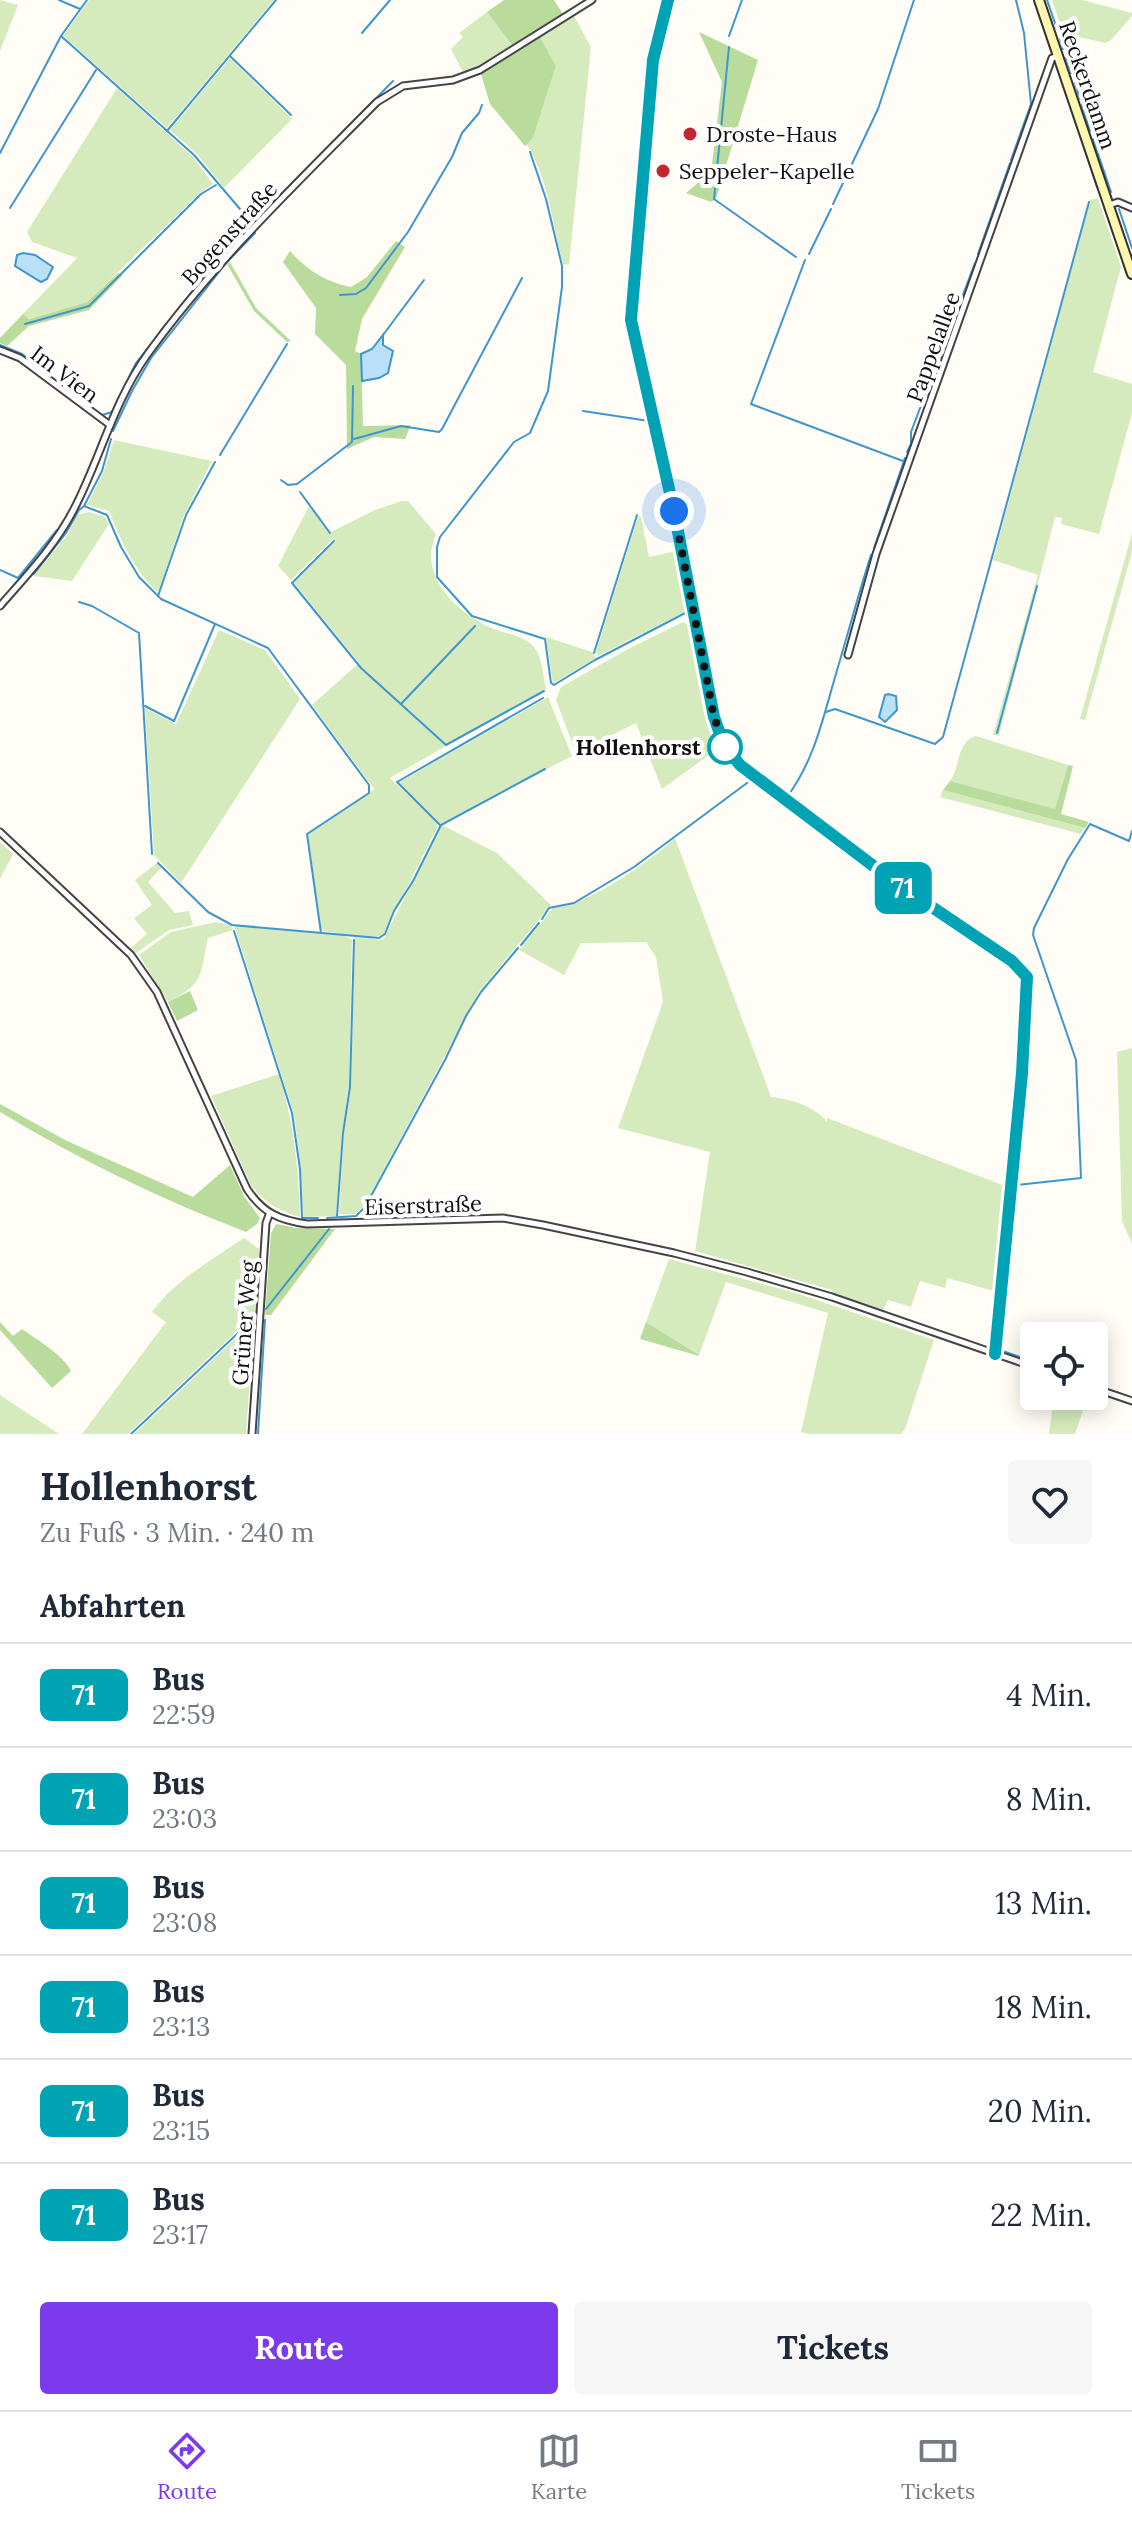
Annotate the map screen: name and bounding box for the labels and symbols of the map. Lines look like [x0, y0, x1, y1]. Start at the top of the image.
street label: Reckerdamm [1053, 17, 1123, 153]
place label: Droste-Haus [706, 120, 837, 148]
marker: Droste-Haus [681, 125, 699, 143]
place label: Seppeler-Kapelle [679, 157, 855, 185]
marker: Seppeler-Kapelle [654, 162, 672, 180]
street label: Bogenstraße [175, 175, 283, 291]
street label: Pappelallee [900, 288, 966, 406]
street label: Im Vien [25, 339, 105, 409]
your location [654, 491, 694, 531]
marker: Hollenhorst [708, 730, 742, 764]
place label: Hollenhorst [576, 733, 702, 761]
line badge: 71 [867, 862, 939, 914]
street label: Eiserstraße [364, 1189, 482, 1221]
street label: Grüner Weg [226, 1259, 262, 1386]

